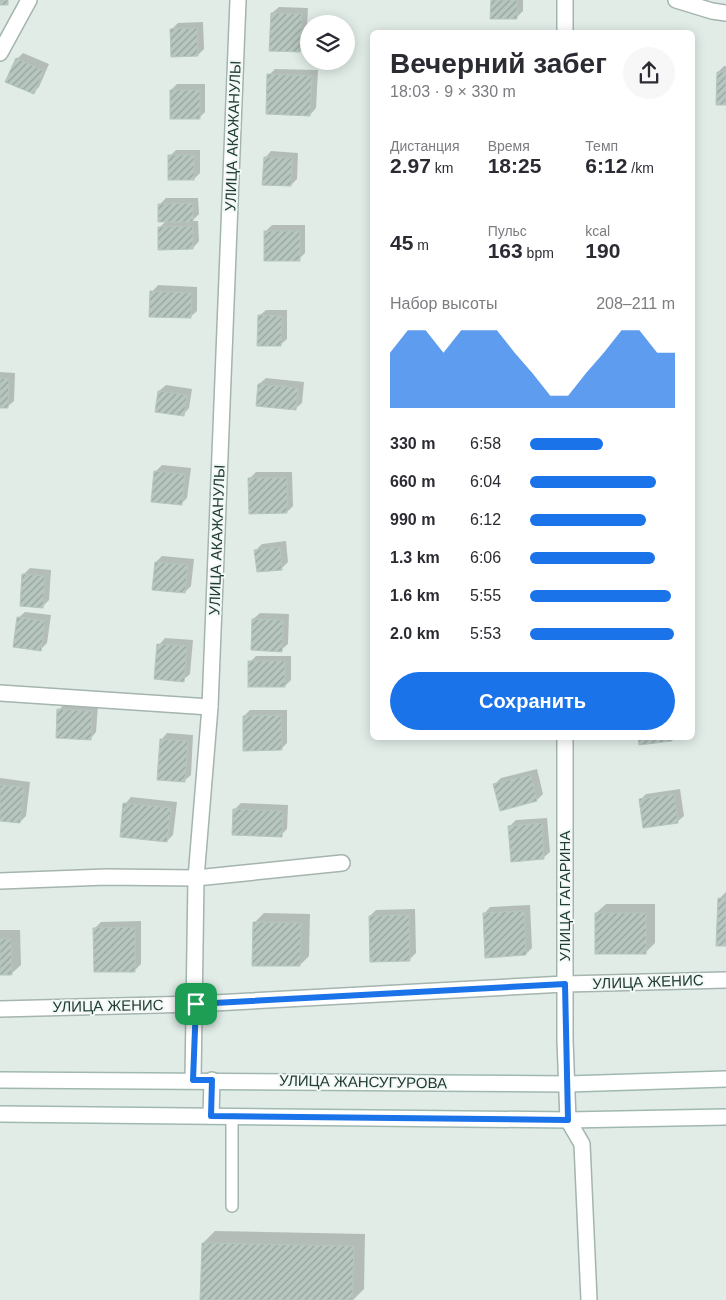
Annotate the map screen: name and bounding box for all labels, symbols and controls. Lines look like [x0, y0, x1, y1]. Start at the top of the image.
map controls [300, 15, 355, 70]
button: layers [300, 15, 355, 70]
button: share [623, 47, 675, 99]
text: Вечерний забег [390, 48, 607, 79]
street label: УЛИЦА АКАЖАНУЛЫ [221, 60, 244, 211]
text: 18:03 · 9 × 330 m [390, 83, 516, 100]
text: Дистанция [390, 138, 460, 154]
text: Время [488, 138, 530, 154]
text: Темп [585, 138, 618, 154]
text: 2.97 [390, 154, 431, 177]
text: 18:25 [488, 154, 541, 177]
text: 6:12 [585, 154, 627, 177]
text: km [431, 160, 453, 176]
text: /km [627, 160, 654, 176]
text: Пульс [488, 223, 527, 239]
text: kcal [585, 223, 610, 239]
text: 45 [390, 231, 413, 254]
text: m [413, 237, 429, 253]
text: 163 [488, 239, 523, 262]
text: 190 [585, 239, 620, 262]
text: bpm [523, 245, 554, 261]
text: Набор высоты [390, 295, 497, 312]
text: 208–211 m [596, 295, 675, 312]
text: 330 m [390, 435, 435, 452]
text: 6:58 [470, 435, 501, 452]
street label: УЛИЦА АКАЖАНУЛЫ [205, 464, 228, 615]
text: 660 m [390, 473, 435, 490]
text: 6:04 [470, 473, 501, 490]
text: 990 m [390, 511, 435, 528]
text: 6:12 [470, 511, 501, 528]
text: 1.3 km [390, 549, 440, 566]
text: 6:06 [470, 549, 501, 566]
text: 1.6 km [390, 587, 440, 604]
text: 5:55 [470, 587, 501, 604]
text: 2.0 km [390, 625, 440, 642]
text: 5:53 [470, 625, 501, 642]
button: Сохранить [390, 672, 675, 730]
street label: УЛИЦА ГАГАРИНА [556, 831, 573, 961]
street label: УЛИЦА ЖЕНИС [592, 971, 704, 992]
pin [175, 983, 217, 1025]
icon: arrive [182, 990, 210, 1018]
street label: УЛИЦА ЖЕНИС [52, 996, 164, 1015]
street label: УЛИЦА ЖАНСУГУРОВА [279, 1072, 447, 1091]

